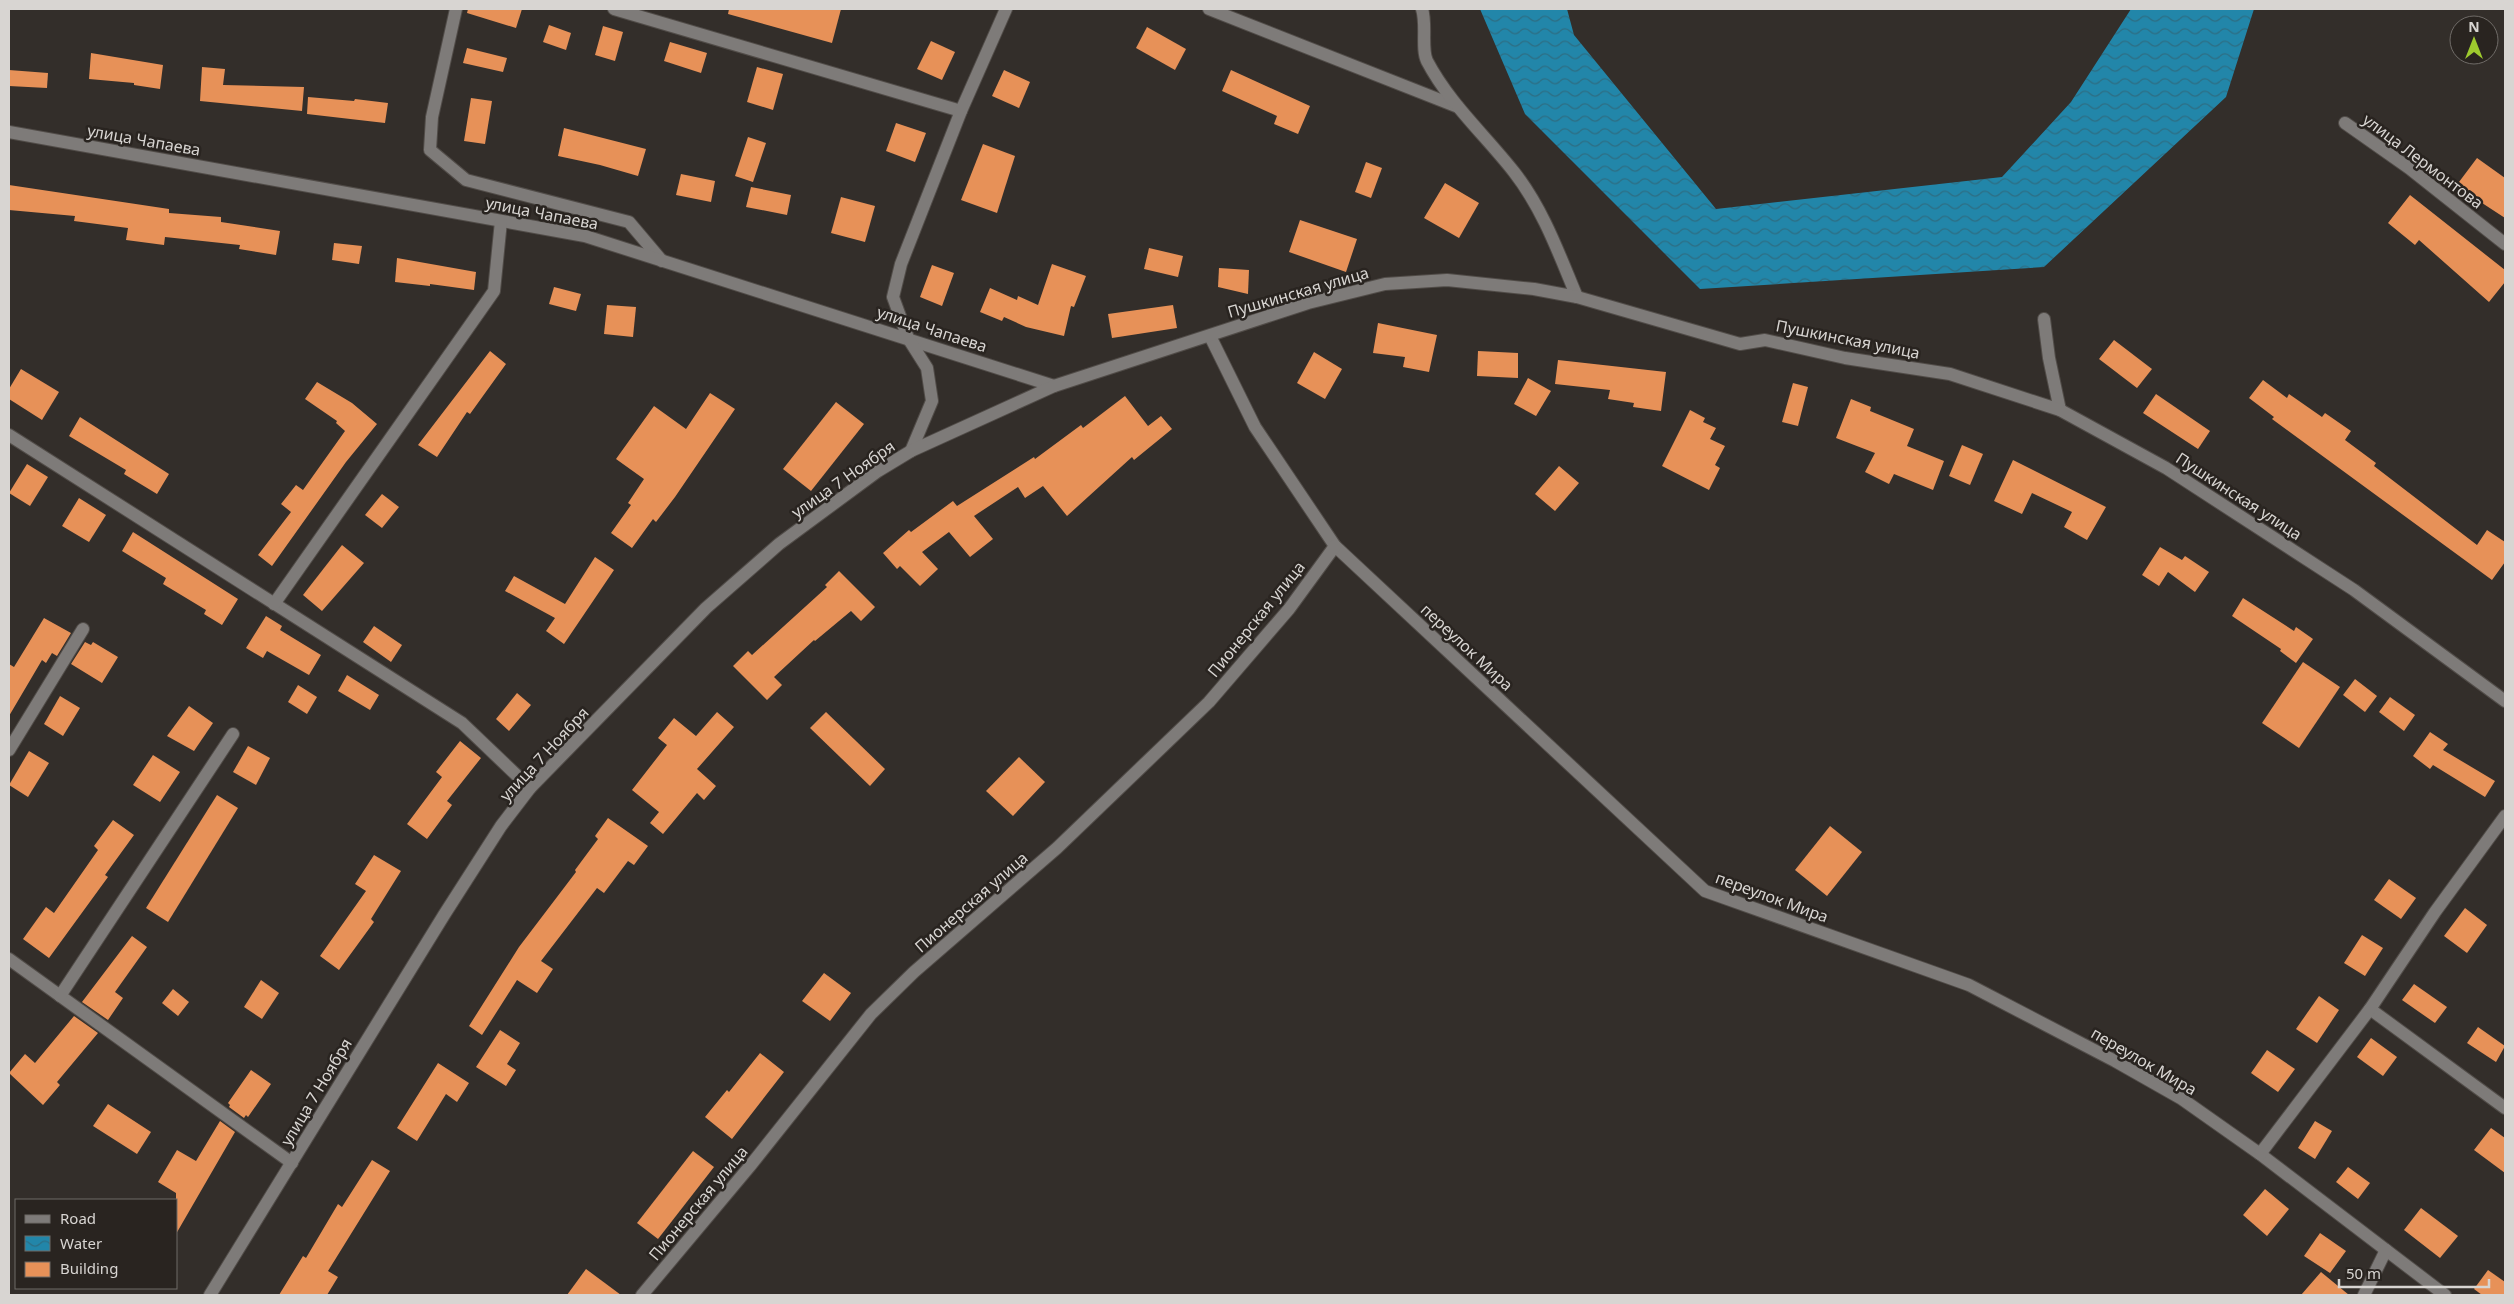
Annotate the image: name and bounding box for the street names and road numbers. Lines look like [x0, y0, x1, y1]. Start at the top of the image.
street label: улица Лермонтова [2358, 108, 2488, 214]
street label: улица Чапаева [86, 119, 202, 161]
street label: улица Чапаева [484, 191, 600, 235]
street label: Пушкинская улица [1225, 261, 1371, 323]
street label: улица Чапаева [874, 301, 990, 357]
street label: Пушкинская улица [1774, 314, 1922, 364]
street label: улица 7 Ноября [787, 435, 899, 523]
street label: Пушкинская улица [2172, 447, 2306, 545]
street label: Пионерская улица [1202, 556, 1310, 682]
street label: переулок Мира [1416, 599, 1518, 695]
street label: улица 7 Ноября [494, 702, 594, 806]
street label: Пионерская улица [910, 847, 1032, 957]
street label: переулок Мира [1713, 866, 1831, 928]
street label: переулок Мира [2087, 1022, 2201, 1100]
street label: улица 7 Ноября [275, 1034, 357, 1150]
street label: Пионерская улица [644, 1141, 752, 1265]

